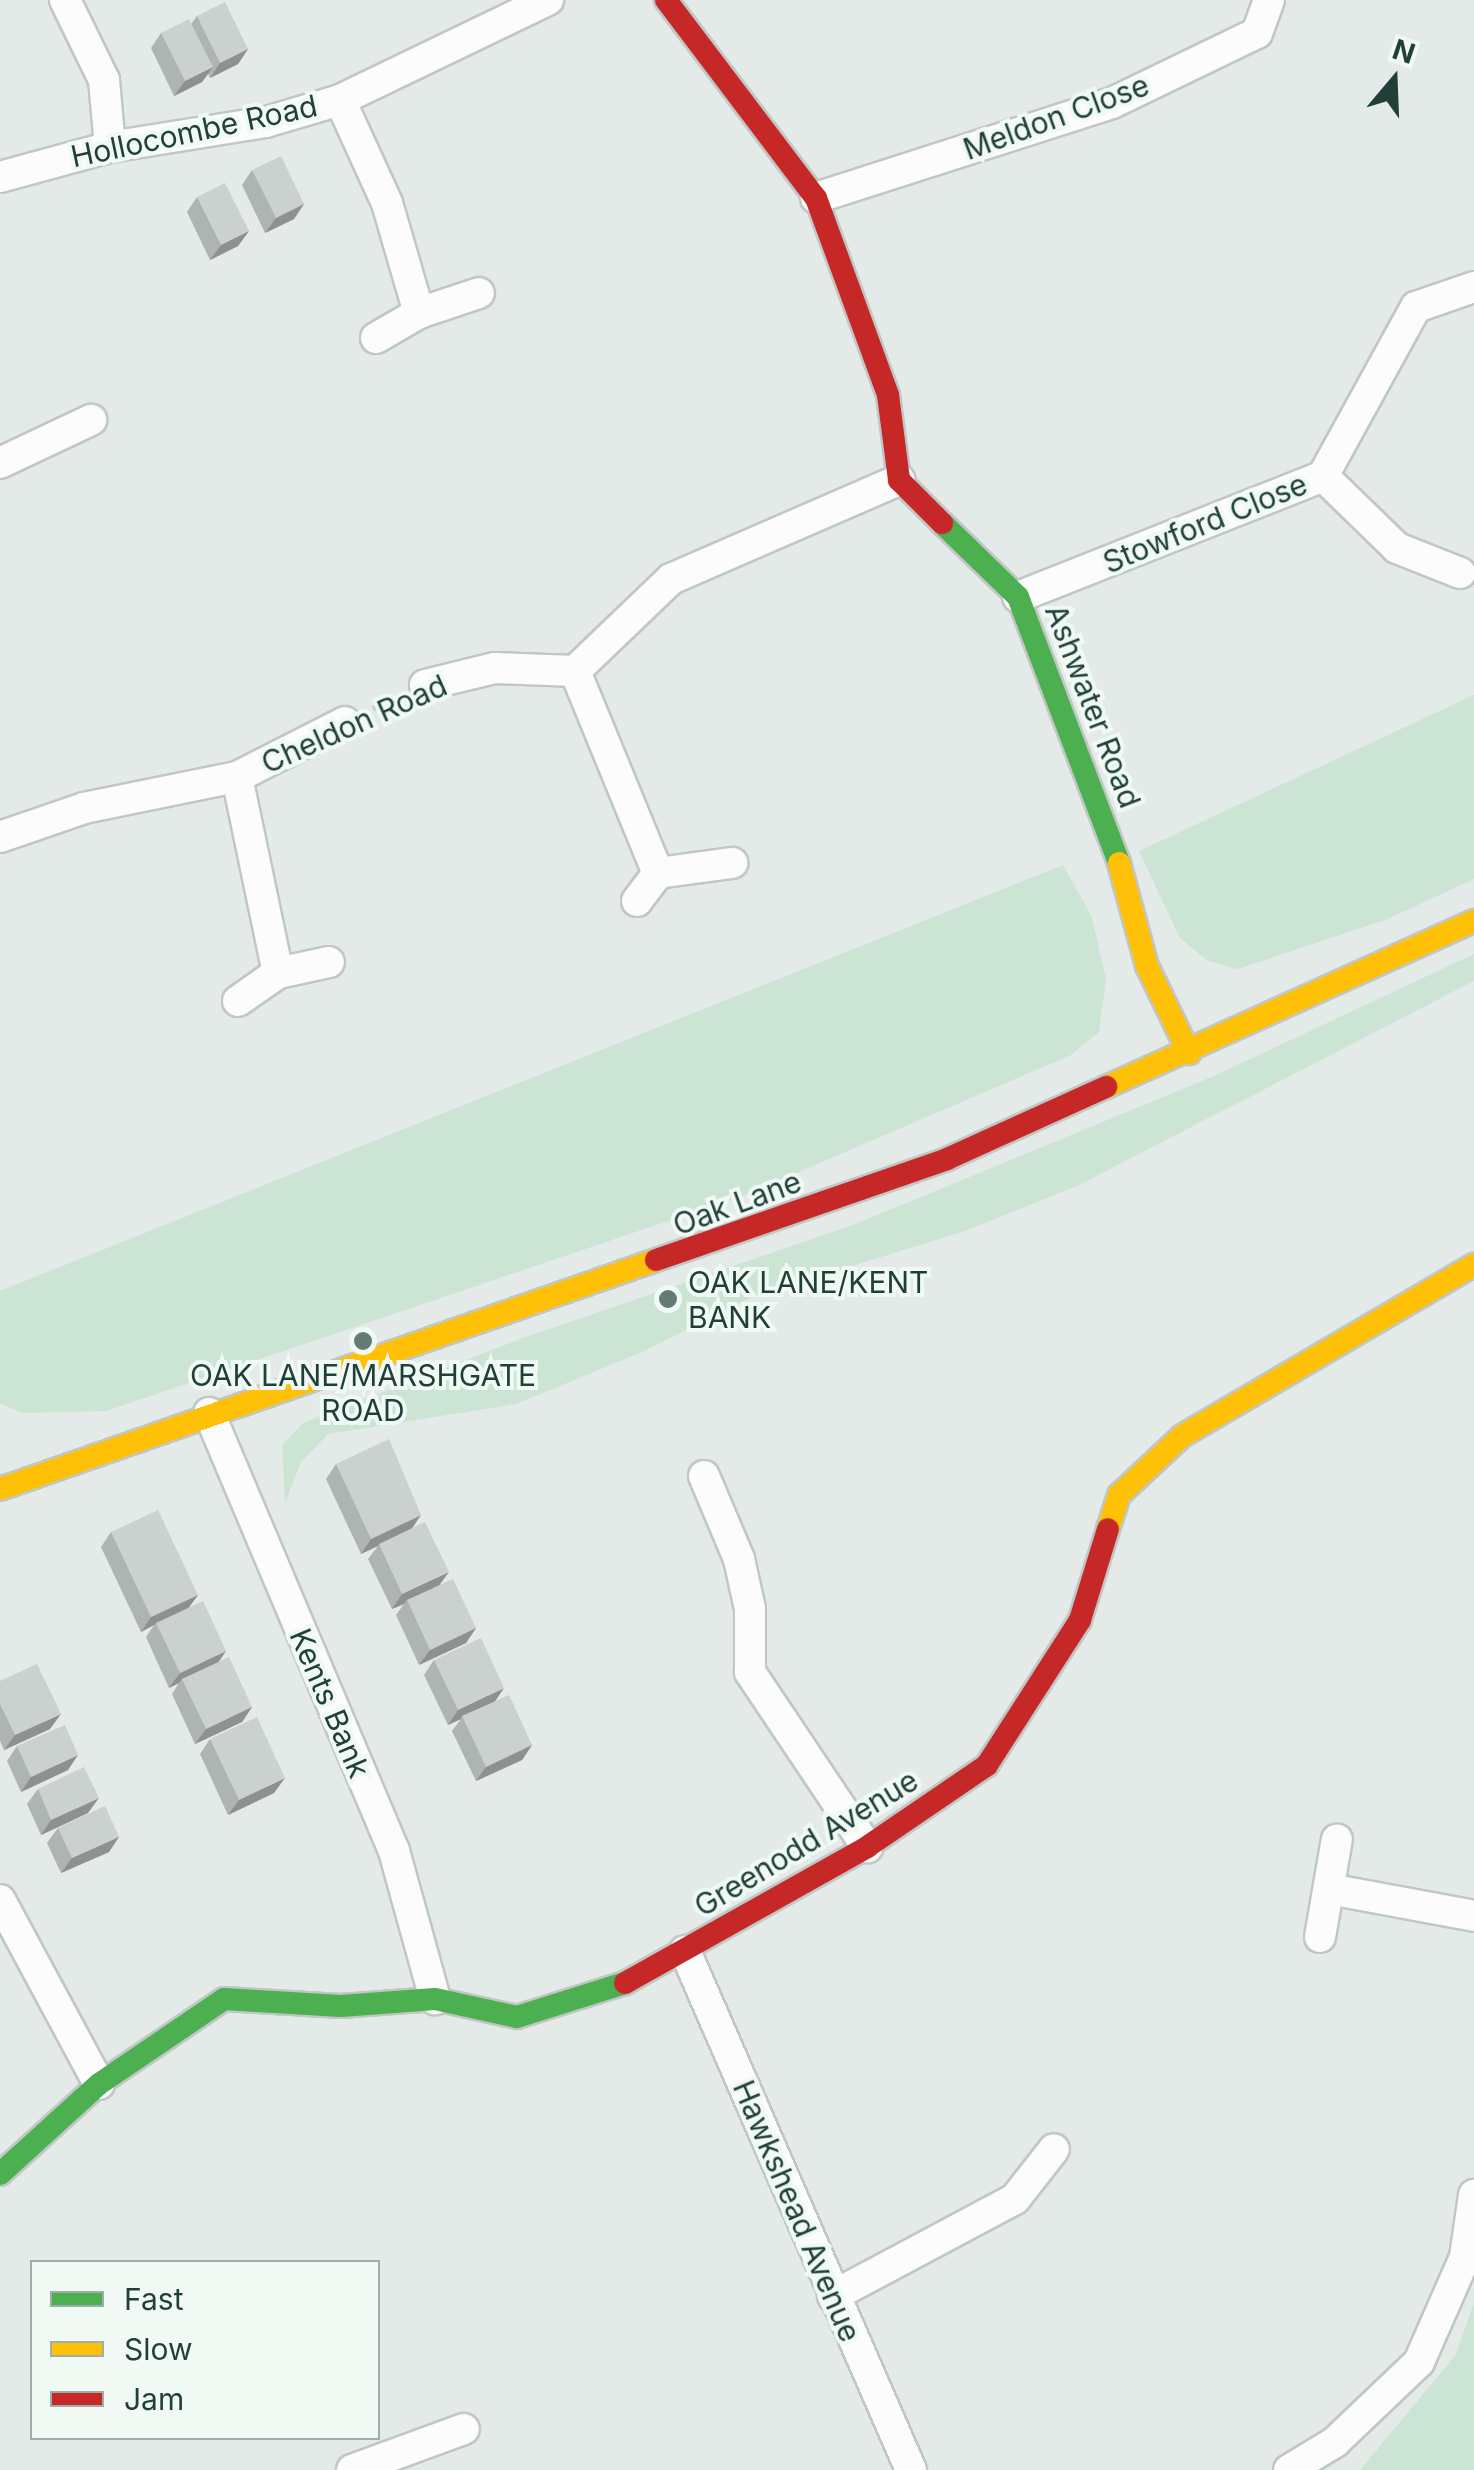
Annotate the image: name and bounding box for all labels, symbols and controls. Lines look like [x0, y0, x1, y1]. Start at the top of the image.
north arrow [1344, 30, 1444, 130]
text: N [1388, 32, 1419, 71]
street label: Meldon Close [958, 67, 1154, 167]
street label: Hollocombe Road [68, 87, 320, 175]
street label: Stowford Close [1098, 466, 1312, 580]
street label: Ashwater Road [1038, 599, 1148, 813]
street label: Cheldon Road [256, 667, 452, 781]
street label: Oak Lane [668, 1163, 806, 1243]
place label: OAK LANE/KENT BANK [688, 1264, 928, 1334]
marker: OAK LANE/KENT BANK [657, 1288, 679, 1310]
marker: OAK LANE/MARSHGATE ROAD [352, 1330, 374, 1352]
place label: OAK LANE/MARSHGATE ROAD [190, 1357, 536, 1428]
street label: Kents Bank [282, 1623, 378, 1783]
street label: Greenodd Avenue [688, 1762, 924, 1924]
street label: Hawkshead Avenue [726, 2075, 868, 2347]
legend [30, 2260, 380, 2440]
text: Fast [124, 2281, 183, 2317]
text: Slow [124, 2331, 193, 2367]
text: Jam [124, 2381, 184, 2417]

